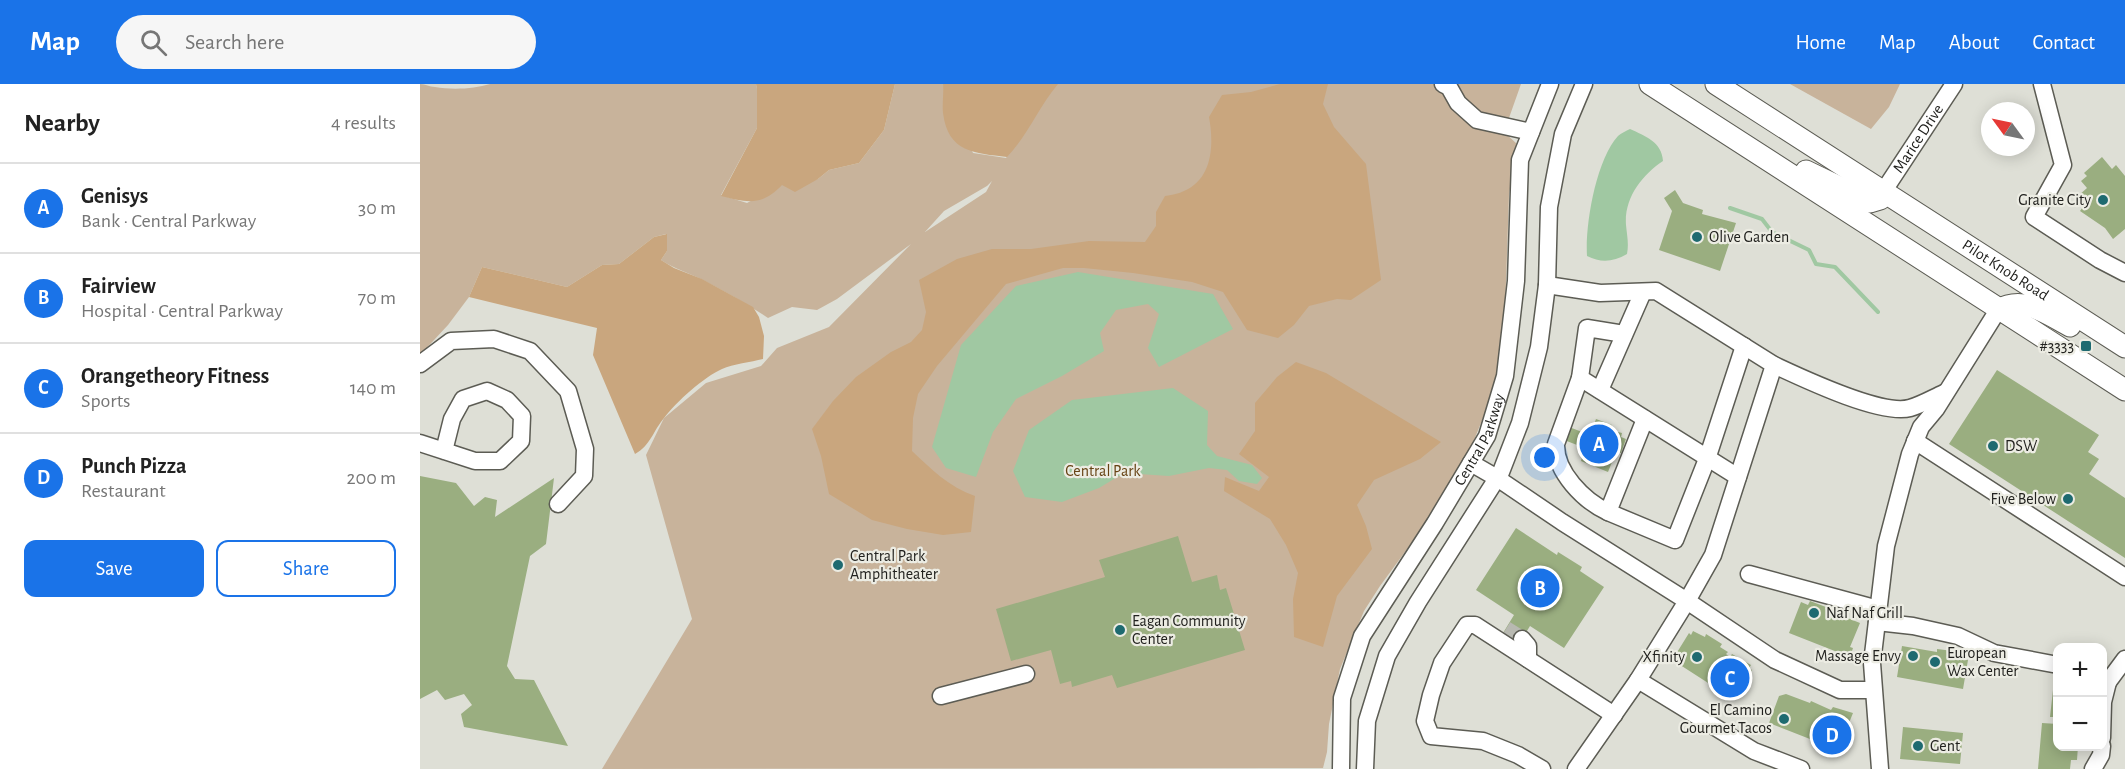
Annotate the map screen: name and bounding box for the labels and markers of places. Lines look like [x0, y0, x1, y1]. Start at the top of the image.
place label: Granite City [2018, 192, 2091, 209]
marker: Granite City [2096, 193, 2110, 207]
place label: Olive Garden [1709, 229, 1789, 245]
marker: Olive Garden [1690, 230, 1704, 244]
place label: #3333 [2039, 338, 2074, 354]
marker: #3333 [2079, 339, 2093, 353]
pin: A [1580, 422, 1618, 466]
place label: DSW [2005, 438, 2038, 454]
marker: DSW [1986, 439, 2000, 453]
place label: Five Below [1990, 491, 2056, 507]
marker: Five Below [2061, 492, 2075, 506]
place label: Central Park Amphitheater [850, 548, 939, 582]
marker: Central Park Amphitheater [831, 558, 845, 572]
pin: B [1520, 566, 1560, 610]
place label: Naf Naf Grill [1826, 605, 1903, 621]
marker: Naf Naf Grill [1807, 606, 1821, 620]
place label: Eagan Community Center [1132, 613, 1246, 647]
marker: Eagan Community Center [1113, 623, 1127, 637]
place label: European Wax Center [1947, 645, 2019, 679]
place label: Massage Envy [1815, 648, 1901, 665]
place label: Xfinity [1643, 649, 1685, 666]
marker: Massage Envy [1906, 649, 1920, 663]
marker: Xfinity [1690, 650, 1704, 664]
marker: European Wax Center [1928, 655, 1942, 669]
pin: C [1710, 656, 1750, 700]
place label: El Camino Gourmet Tacos [1680, 702, 1772, 736]
marker: El Camino Gourmet Tacos [1777, 712, 1791, 726]
pin: D [1812, 712, 1852, 758]
place label: Gent [1930, 738, 1960, 754]
marker: Gent [1911, 739, 1925, 753]

